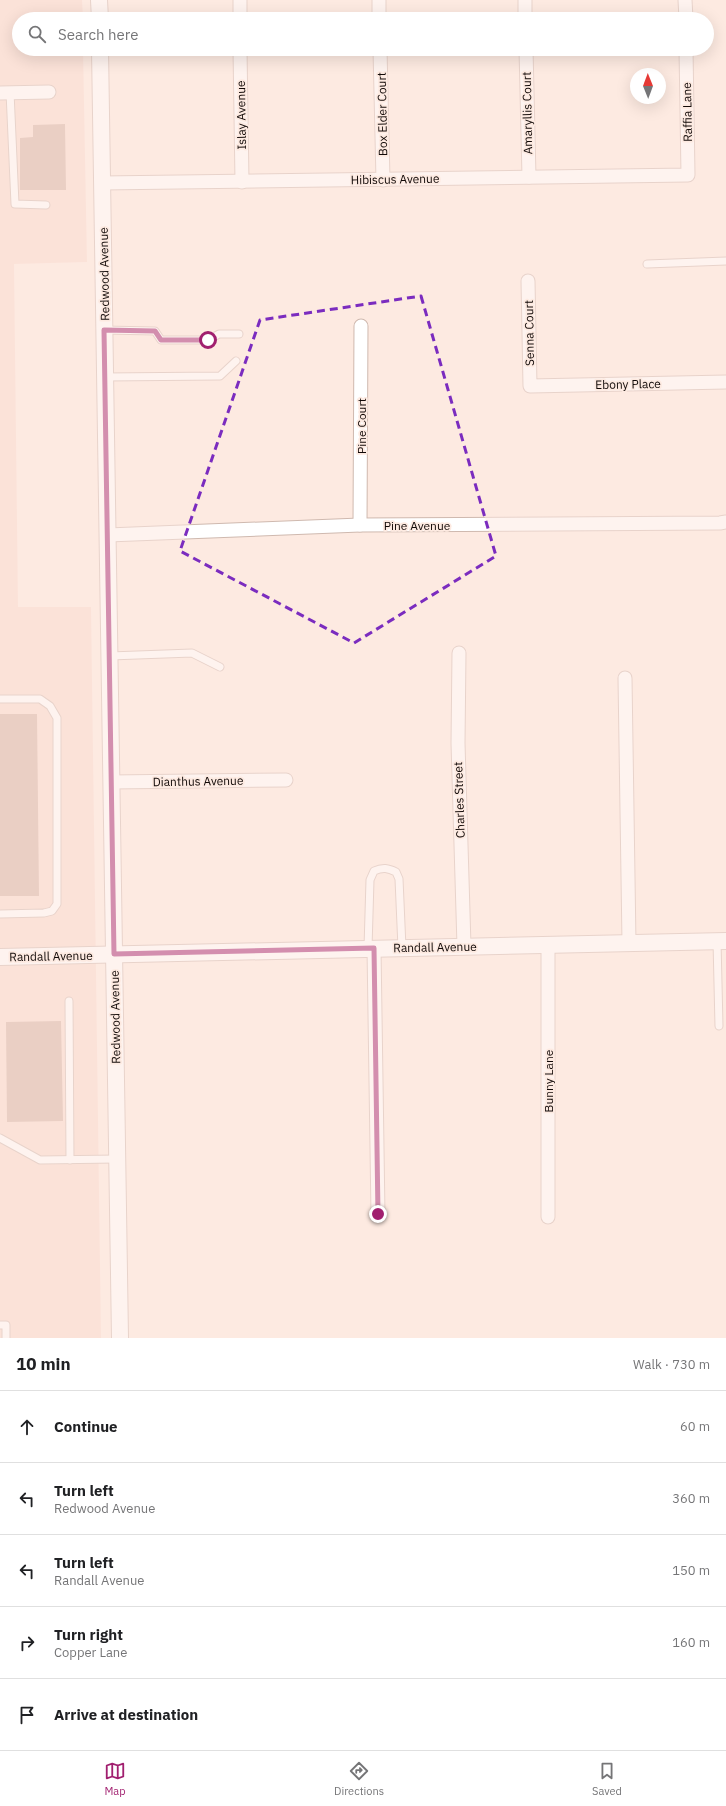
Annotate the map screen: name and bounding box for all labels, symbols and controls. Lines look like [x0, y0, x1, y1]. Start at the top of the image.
search box [12, 12, 714, 56]
icon: search [26, 23, 48, 45]
text: Search here [58, 25, 138, 44]
north arrow [630, 68, 666, 104]
street label: Amaryllis Court [519, 71, 535, 155]
street label: Box Elder Court [374, 72, 390, 156]
street label: Islay Avenue [233, 80, 249, 150]
street label: Raffia Lane [679, 82, 695, 142]
street label: Hibiscus Avenue [350, 171, 440, 187]
street label: Redwood Avenue [96, 227, 112, 321]
street label: Senna Court [521, 300, 537, 366]
route start [199, 331, 217, 349]
street label: Ebony Place [595, 376, 661, 392]
street label: Pine Court [354, 398, 369, 454]
street label: Pine Avenue [384, 518, 451, 533]
street label: Charles Street [450, 761, 468, 839]
street label: Dianthus Avenue [152, 773, 244, 789]
street label: Randall Avenue [393, 939, 477, 955]
street label: Randall Avenue [9, 948, 93, 964]
street label: Redwood Avenue [107, 970, 123, 1064]
street label: Bunny Lane [541, 1049, 556, 1112]
route end [369, 1205, 387, 1223]
text: 10 min [16, 1353, 71, 1375]
text: Walk · 730 m [633, 1356, 710, 1373]
icon: ahead [16, 1416, 38, 1438]
text: Continue [54, 1417, 118, 1436]
text: 60 m [680, 1418, 710, 1435]
text: Turn left [54, 1481, 114, 1500]
icon: left [16, 1488, 38, 1510]
text: 360 m [672, 1490, 710, 1507]
text: Redwood Avenue [54, 1500, 155, 1517]
text: Turn left [54, 1553, 114, 1572]
icon: left [16, 1560, 38, 1582]
text: 150 m [672, 1562, 710, 1579]
text: Randall Avenue [54, 1572, 144, 1589]
text: Turn right [54, 1625, 123, 1644]
icon: right [16, 1632, 38, 1654]
text: 160 m [672, 1634, 710, 1651]
text: Copper Lane [54, 1644, 127, 1661]
icon: arrive [16, 1704, 38, 1726]
text: Arrive at destination [54, 1705, 198, 1724]
tab: Map [104, 1760, 126, 1798]
tab: Directions [334, 1760, 384, 1798]
tab: Saved [592, 1760, 622, 1798]

